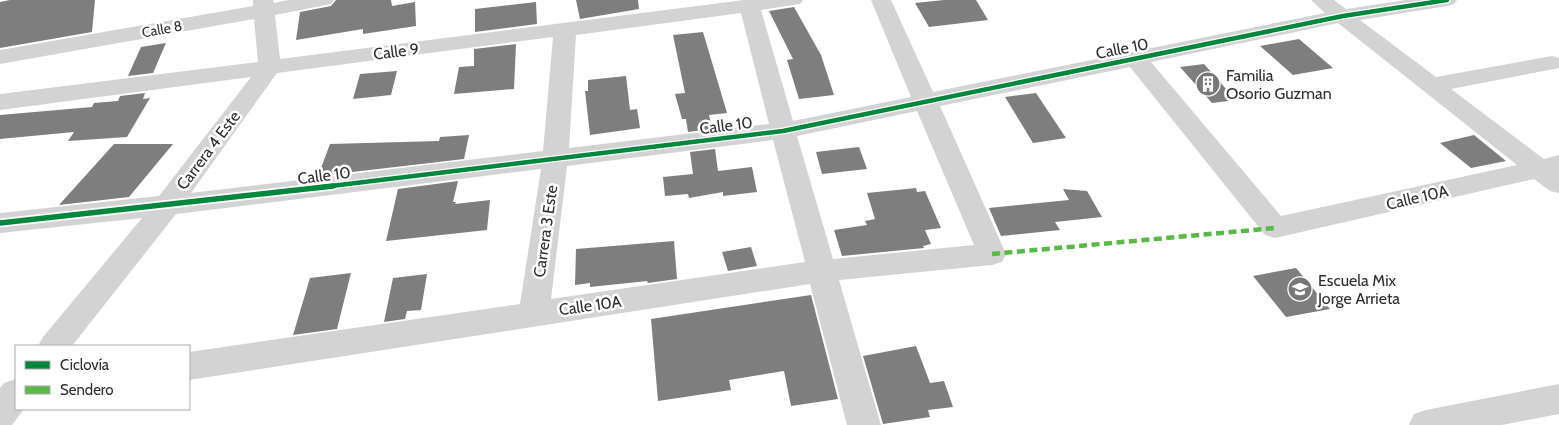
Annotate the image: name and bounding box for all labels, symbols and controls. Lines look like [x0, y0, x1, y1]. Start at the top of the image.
street label: Calle 8 [140, 17, 184, 41]
street label: Calle 10 [1094, 34, 1150, 63]
street label: Calle 9 [372, 39, 420, 64]
place label: Familia Osorio Guzman [1226, 66, 1332, 103]
building icon: Familia Osorio Guzman [1195, 71, 1221, 97]
street label: Carrera 4 Este [173, 107, 244, 193]
street label: Calle 10 [699, 113, 754, 138]
street label: Calle 10 [297, 163, 352, 188]
street label: Calle 10A [1384, 181, 1450, 214]
street label: Carrera 3 Este [530, 184, 561, 278]
place label: Escuela Mix Jorge Arrieta [1317, 271, 1400, 308]
school or university icon: Escuela Mix Jorge Arrieta [1287, 276, 1313, 302]
street label: Calle 10A [558, 292, 623, 319]
legend [15, 345, 190, 410]
text: Ciclovía [60, 356, 110, 374]
text: Sendero [60, 381, 114, 399]

